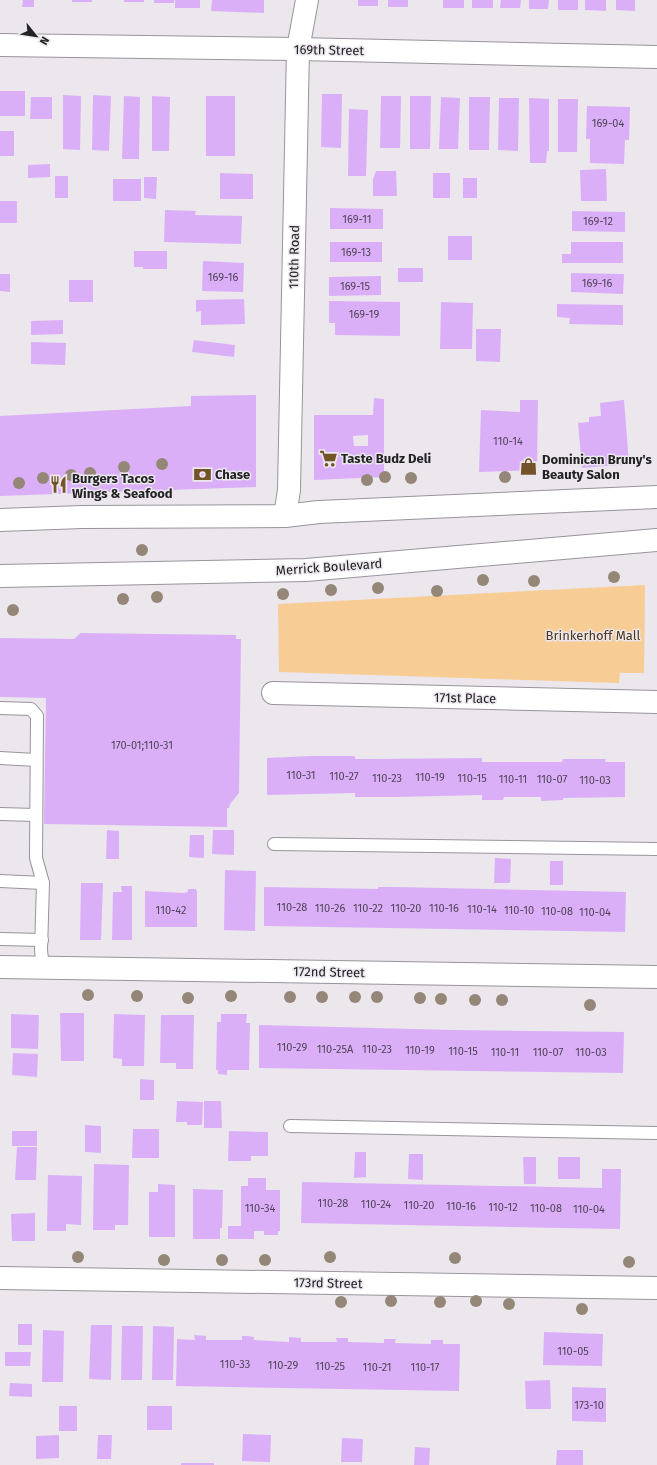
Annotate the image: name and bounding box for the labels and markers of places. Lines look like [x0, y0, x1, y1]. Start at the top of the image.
supermarket icon: Taste Budz Deli [318, 448, 338, 468]
place label: Taste Budz Deli [341, 451, 431, 466]
place label: Dominican Bruny's Beauty Salon [542, 452, 652, 482]
shop icon: Dominican Bruny's Beauty Salon [519, 456, 539, 476]
bank icon: Chase [192, 464, 212, 484]
place label: Chase [215, 467, 250, 482]
place label: Burgers Tacos Wings & Seafood [72, 471, 173, 501]
restaurant icon: Burgers Tacos Wings & Seafood [49, 475, 69, 495]

